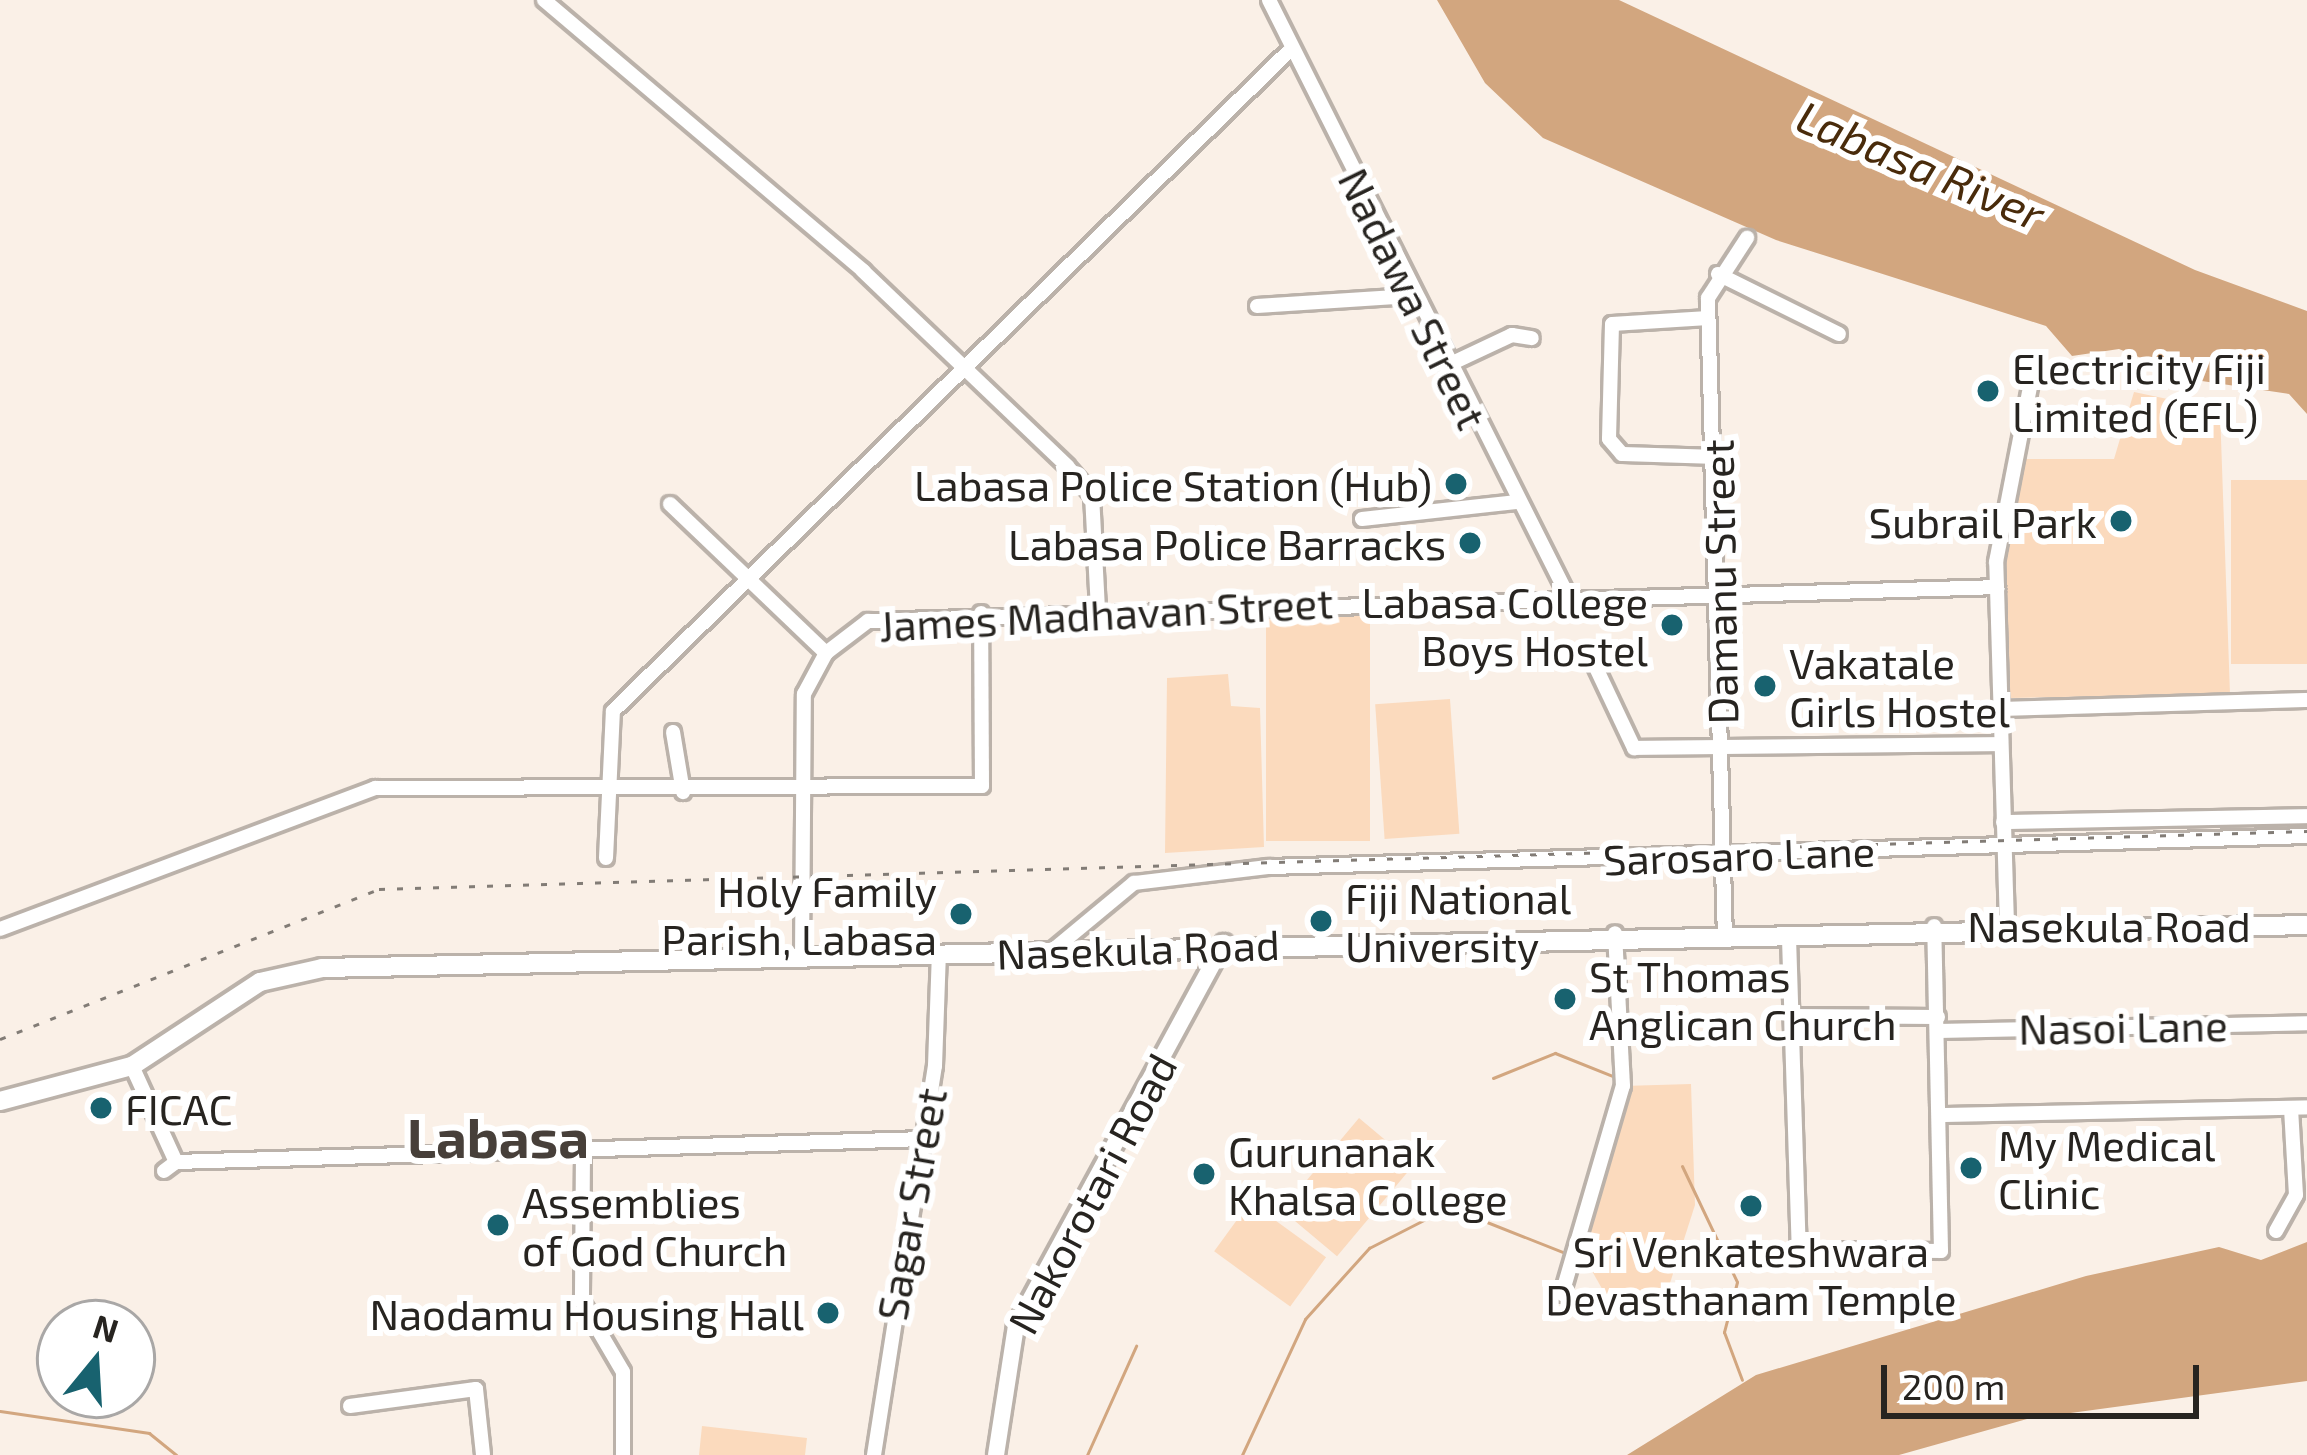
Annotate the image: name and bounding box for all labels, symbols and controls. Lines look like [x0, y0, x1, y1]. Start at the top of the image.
water label: Labasa River [1789, 89, 2053, 241]
street label: Nadawa Street [1329, 160, 1499, 436]
place label: Electricity Fiji Limited (EFL) [2012, 342, 2267, 440]
marker: Electricity Fiji Limited (EFL) [1975, 378, 2001, 404]
street label: Damanu Street [1691, 439, 1747, 725]
place label: Labasa Police Station (Hub) [914, 459, 1432, 509]
marker: Labasa Police Station (Hub) [1443, 471, 1469, 497]
place label: Subrail Park [1868, 496, 2097, 546]
marker: Subrail Park [2108, 508, 2134, 534]
place label: Labasa Police Barracks [1008, 518, 1446, 568]
marker: Labasa Police Barracks [1457, 530, 1483, 556]
street label: James Madhavan Street [878, 576, 1334, 650]
place label: Labasa College Boys Hostel [1361, 576, 1648, 674]
marker: Labasa College Boys Hostel [1659, 612, 1685, 638]
place label: Vakatale Girls Hostel [1789, 637, 2010, 736]
marker: Vakatale Girls Hostel [1752, 673, 1778, 699]
street label: Sarosaro Lane [1602, 824, 1876, 884]
place label: Holy Family Parish, Labasa [661, 865, 937, 964]
place label: Fiji National University [1345, 872, 1571, 970]
street label: Nasekula Road [1967, 900, 2251, 950]
marker: Holy Family Parish, Labasa [948, 901, 974, 927]
marker: Fiji National University [1308, 908, 1334, 934]
street label: Nasekula Road [995, 918, 1281, 978]
place label: St Thomas Anglican Church [1589, 950, 1897, 1048]
marker: St Thomas Anglican Church [1552, 986, 1578, 1012]
street label: Nasoi Lane [2018, 999, 2228, 1053]
street label: Nakorotari Road [996, 1044, 1186, 1342]
place label: FICAC [125, 1083, 232, 1133]
street label: Sagar Street [865, 1084, 955, 1324]
marker: FICAC [88, 1095, 114, 1121]
district label: Labasa [407, 1105, 589, 1169]
place label: My Medical Clinic [1998, 1119, 2216, 1218]
place label: Gurunanak Khalsa College [1228, 1125, 1508, 1224]
marker: My Medical Clinic [1955, 1152, 1987, 1184]
marker: Gurunanak Khalsa College [1191, 1161, 1217, 1187]
place label: Assemblies of God Church [522, 1176, 788, 1274]
marker: Sri Venkateshwara Devasthanam Temple [1738, 1193, 1764, 1219]
marker: Assemblies of God Church [485, 1212, 511, 1238]
place label: Sri Venkateshwara Devasthanam Temple [1545, 1225, 1957, 1324]
place label: Naodamu Housing Hall [369, 1288, 804, 1338]
north arrow [36, 1299, 156, 1419]
marker: Naodamu Housing Hall [815, 1300, 841, 1326]
text: N [89, 1305, 124, 1350]
scale bar [1887, 1341, 2205, 1415]
text: 200 m [1902, 1364, 2005, 1407]

